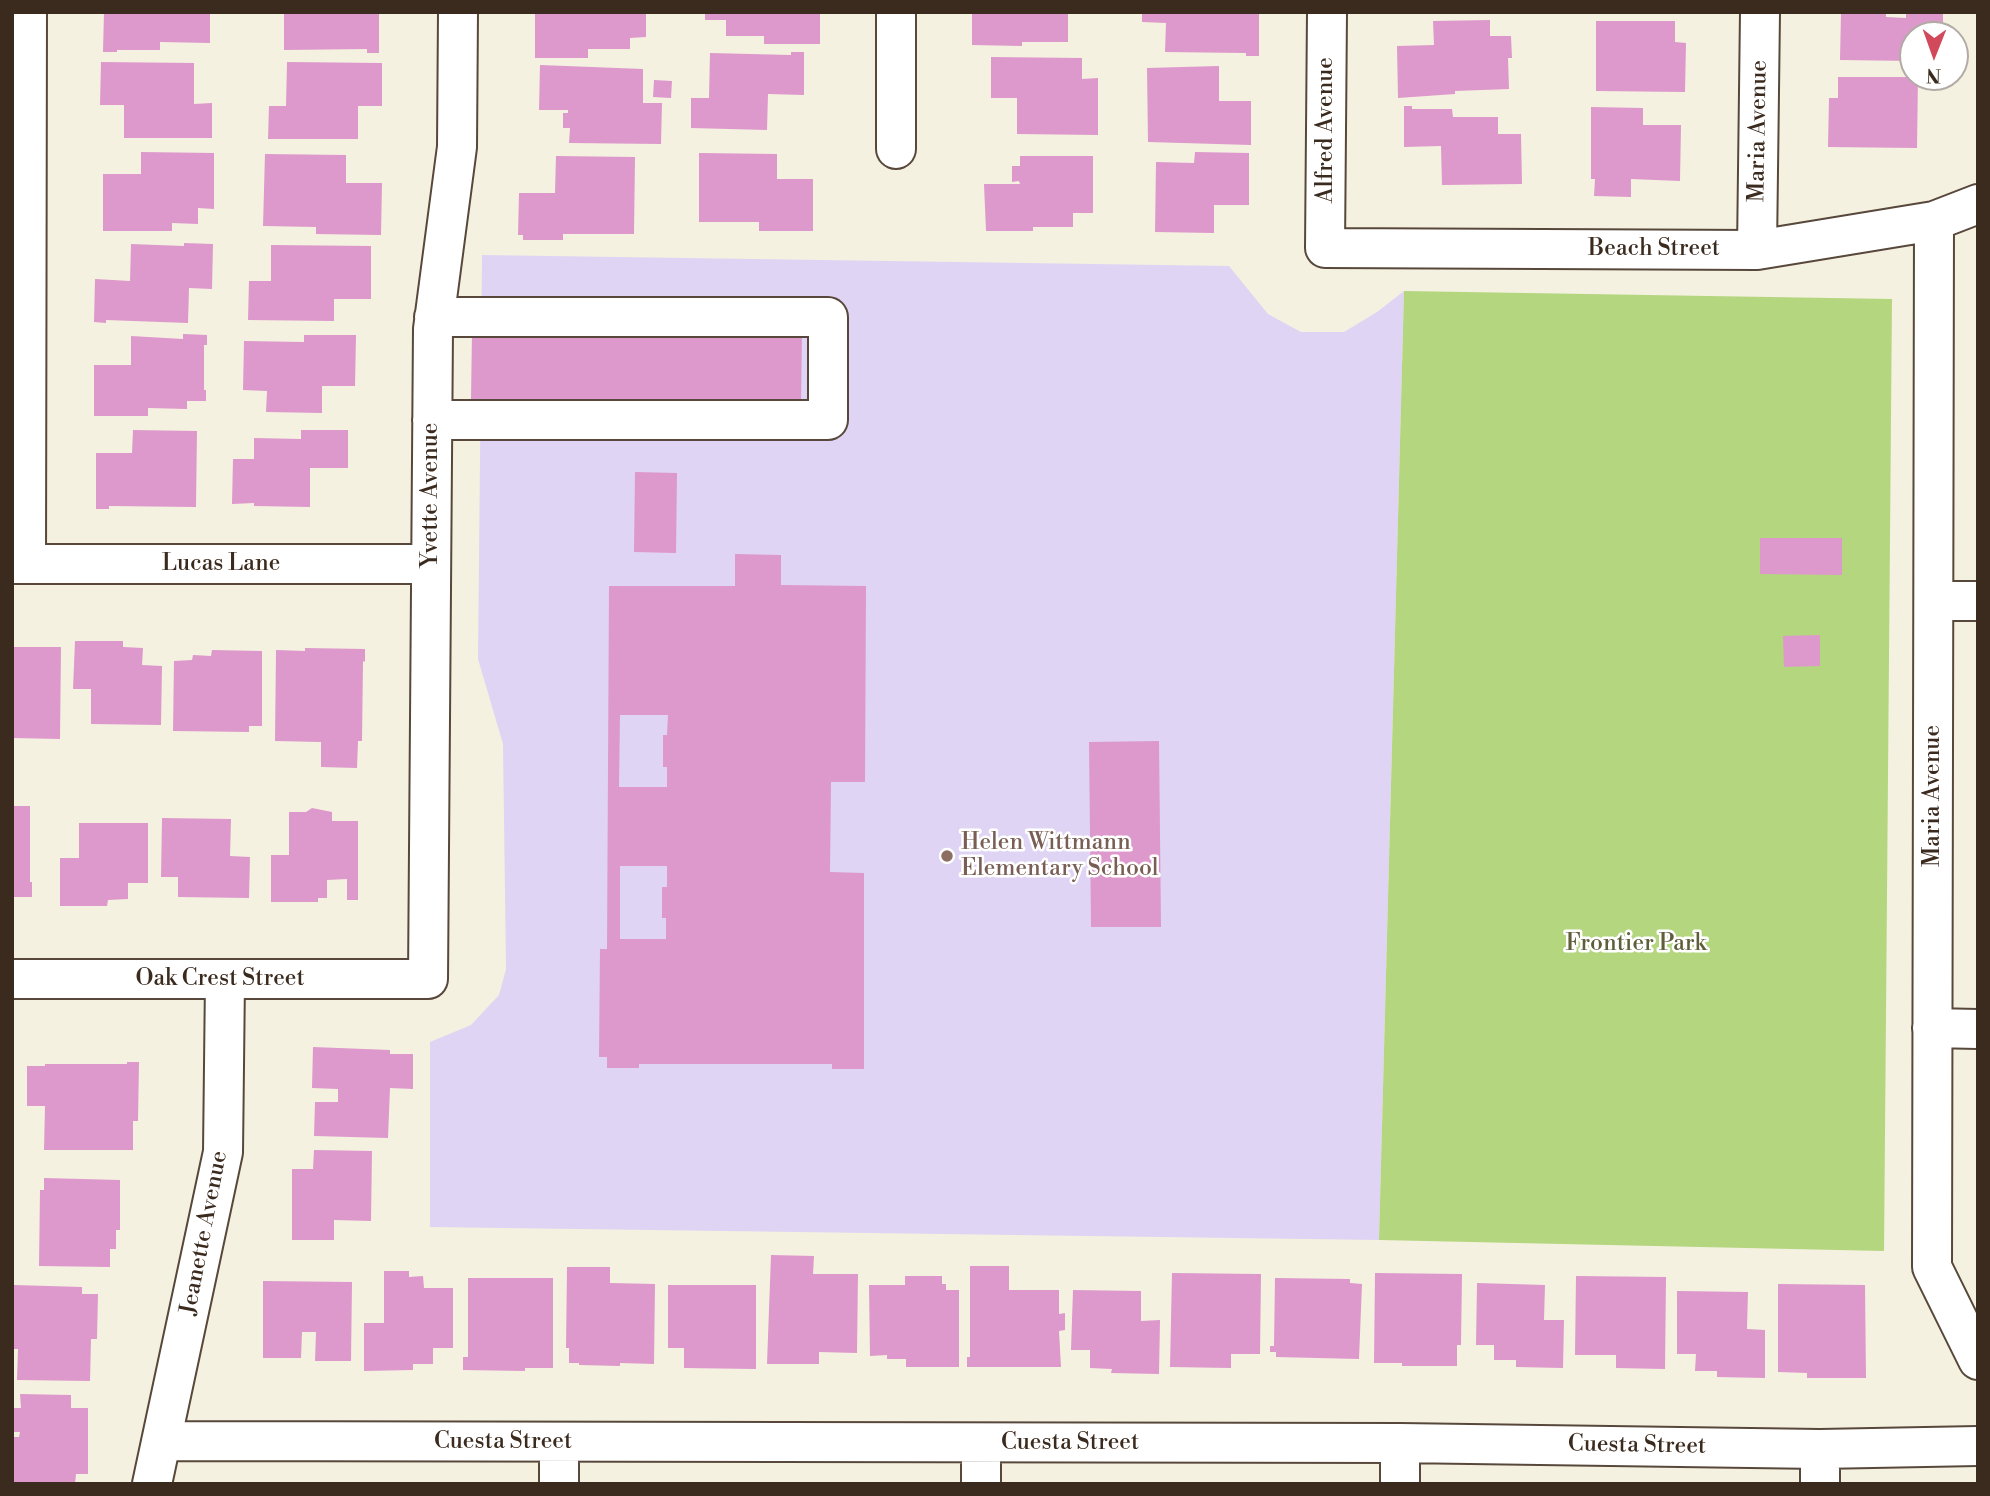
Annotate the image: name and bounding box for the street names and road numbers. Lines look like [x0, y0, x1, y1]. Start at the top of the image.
street label: Alfred Avenue [1312, 57, 1340, 203]
street label: Maria Avenue [1744, 60, 1774, 202]
street label: Beach Street [1588, 235, 1720, 263]
street label: Yvette Avenue [417, 423, 445, 567]
street label: Lucas Lane [162, 550, 280, 578]
street label: Maria Avenue [1919, 725, 1947, 867]
street label: Oak Crest Street [135, 965, 305, 993]
street label: Jeanette Avenue [176, 1149, 234, 1317]
street label: Cuesta Street [434, 1428, 572, 1456]
street label: Cuesta Street [1001, 1429, 1139, 1457]
street label: Cuesta Street [1568, 1431, 1706, 1461]

